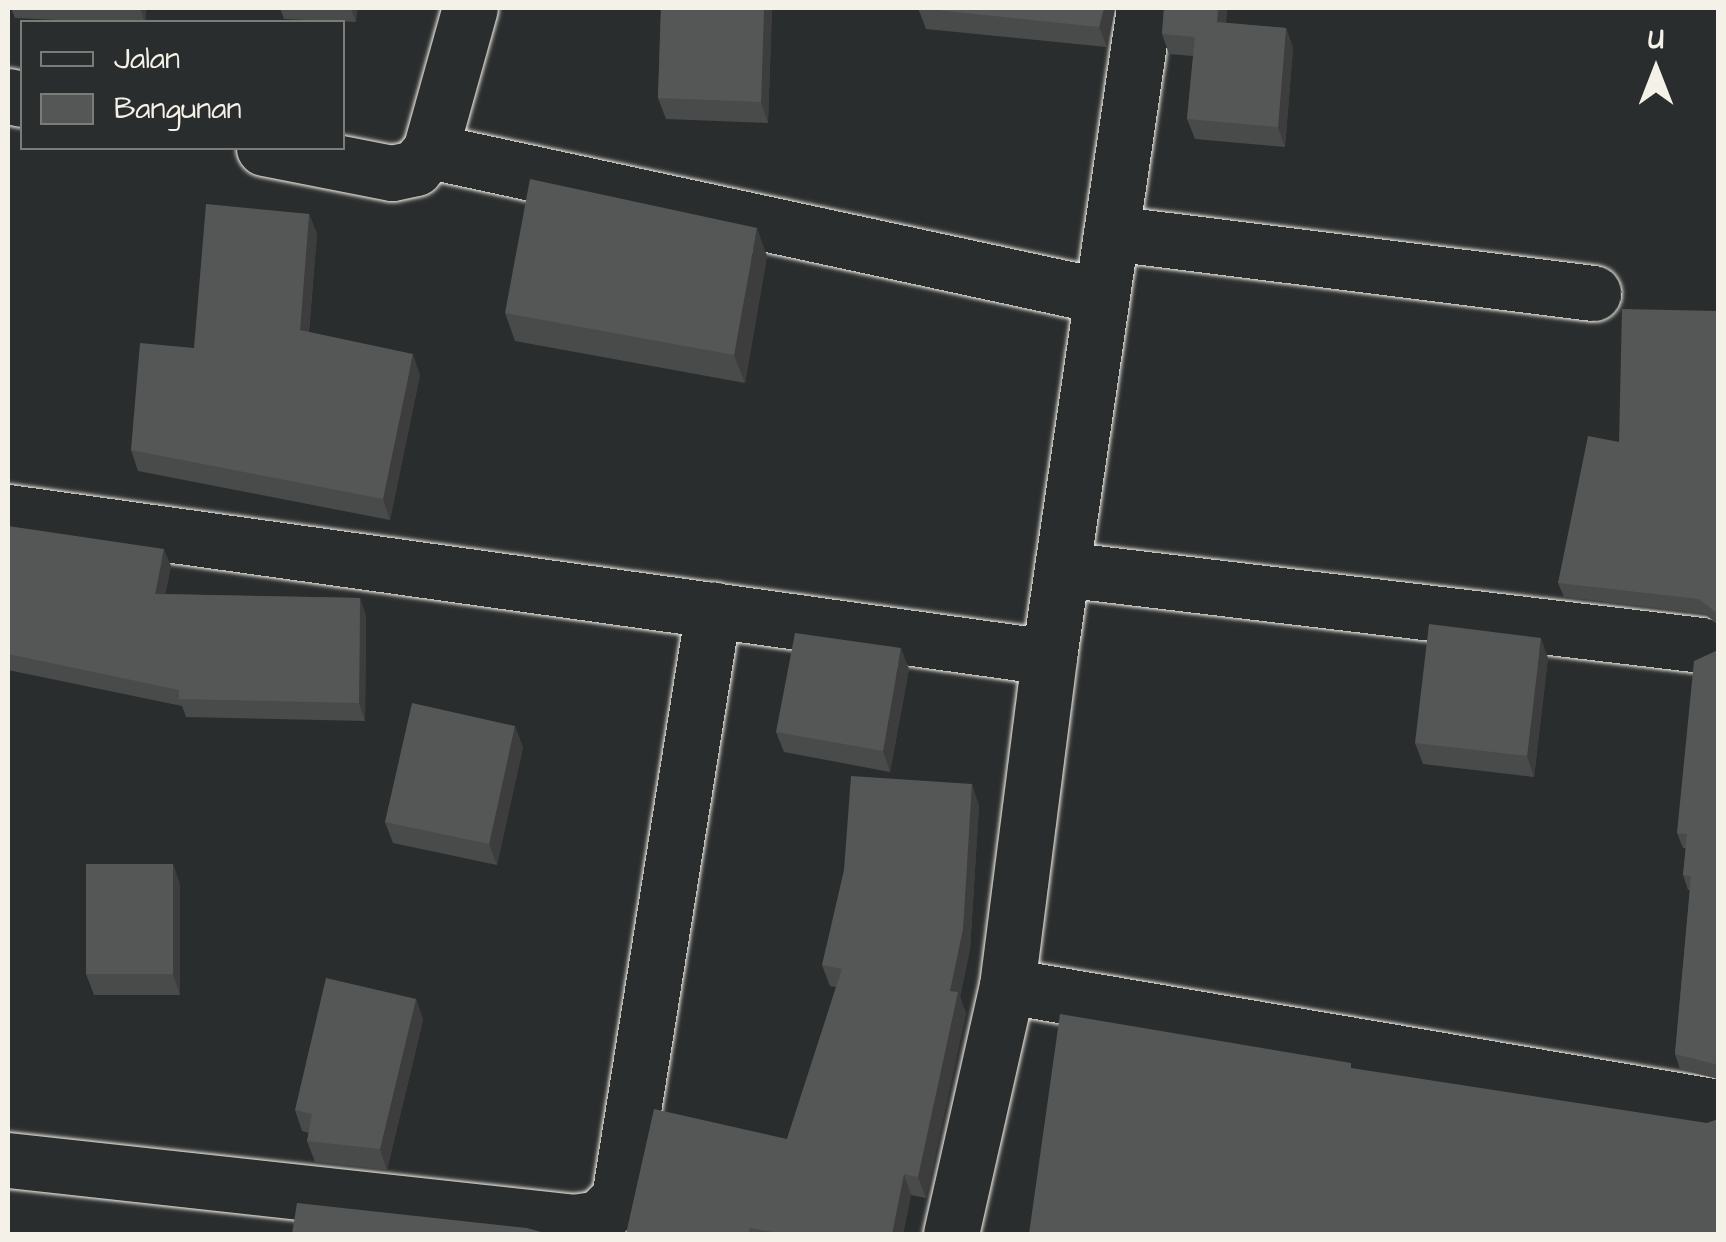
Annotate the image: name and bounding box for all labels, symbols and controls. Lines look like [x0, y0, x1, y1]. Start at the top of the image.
legend [20, 20, 345, 150]
north arrow [1606, 20, 1706, 120]
text: U [1648, 20, 1664, 59]
text: Jalan [114, 38, 180, 80]
text: Bangunan [114, 88, 242, 130]

